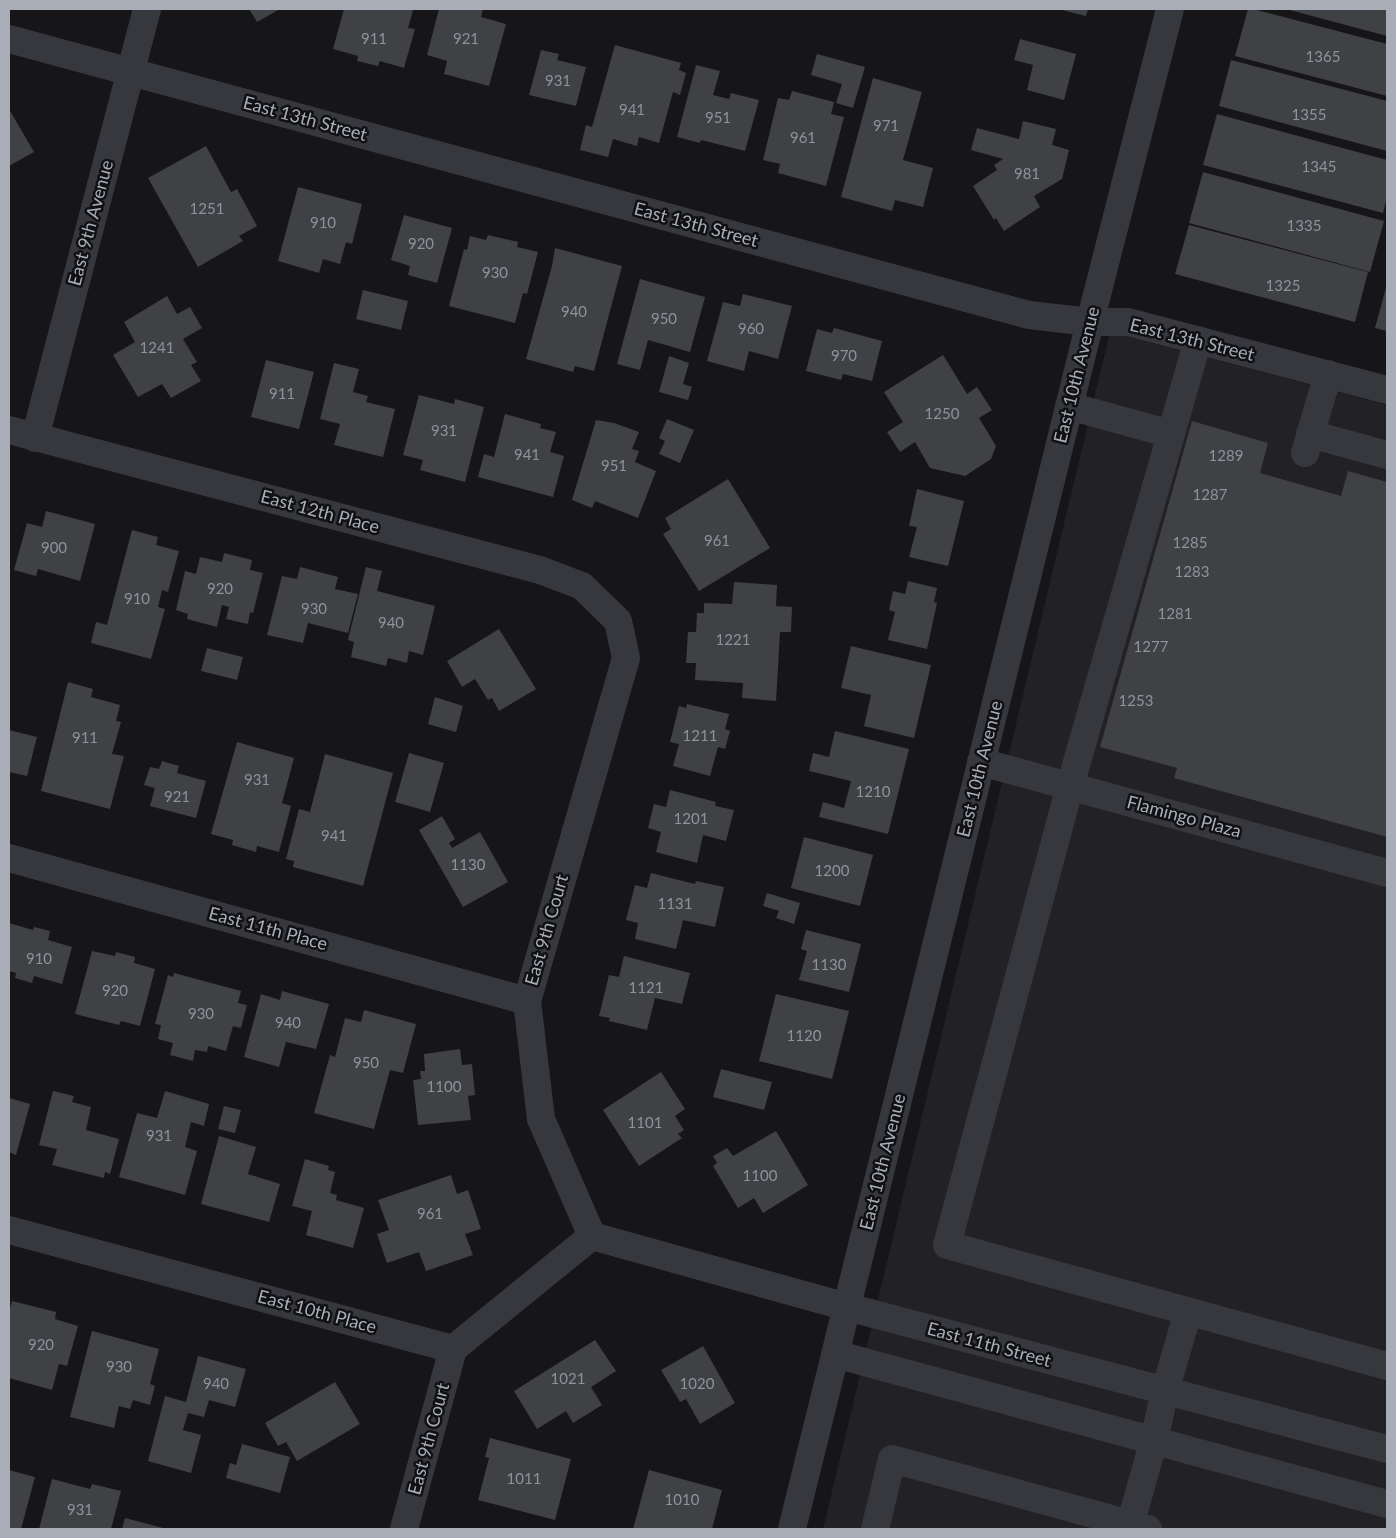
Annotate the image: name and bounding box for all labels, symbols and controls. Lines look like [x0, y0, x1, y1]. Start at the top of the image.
house number: 911 [361, 30, 387, 48]
house number: 921 [453, 30, 479, 48]
house number: 1365 [1306, 48, 1340, 66]
house number: 931 [545, 72, 571, 90]
street label: East 13th Street [241, 92, 369, 146]
house number: 941 [619, 101, 645, 119]
house number: 1355 [1292, 106, 1326, 124]
house number: 951 [705, 109, 731, 127]
house number: 971 [873, 117, 899, 135]
house number: 961 [790, 129, 816, 147]
street label: East 9th Avenue [64, 158, 118, 288]
house number: 1345 [1302, 158, 1336, 176]
house number: 981 [1014, 165, 1040, 183]
street label: East 13th Street [632, 198, 760, 252]
house number: 1251 [190, 200, 224, 218]
house number: 910 [310, 214, 336, 232]
house number: 1335 [1287, 217, 1321, 235]
house number: 920 [408, 235, 434, 253]
house number: 930 [482, 264, 508, 282]
house number: 1325 [1266, 277, 1300, 295]
house number: 940 [561, 303, 587, 321]
street label: East 10th Avenue [1050, 305, 1104, 445]
house number: 950 [651, 310, 677, 328]
street label: East 13th Street [1128, 314, 1256, 366]
house number: 960 [738, 320, 764, 338]
house number: 1241 [140, 339, 174, 357]
house number: 970 [831, 347, 857, 365]
house number: 911 [269, 385, 295, 403]
house number: 1250 [925, 405, 959, 423]
house number: 931 [431, 422, 457, 440]
house number: 941 [514, 446, 540, 464]
house number: 1289 [1209, 447, 1243, 465]
house number: 951 [601, 457, 627, 475]
street label: East 12th Place [258, 486, 382, 538]
house number: 1287 [1193, 486, 1227, 504]
house number: 961 [704, 532, 730, 550]
house number: 1285 [1173, 534, 1207, 552]
house number: 900 [41, 539, 67, 557]
house number: 1283 [1175, 563, 1209, 581]
house number: 920 [207, 580, 233, 598]
house number: 910 [124, 590, 150, 608]
house number: 930 [301, 600, 327, 618]
house number: 1281 [1158, 605, 1192, 623]
house number: 940 [378, 614, 404, 632]
house number: 1221 [716, 631, 750, 649]
house number: 1277 [1134, 638, 1168, 656]
house number: 1253 [1119, 692, 1153, 710]
street label: East 10th Avenue [953, 699, 1007, 839]
house number: 1211 [683, 727, 717, 745]
house number: 911 [72, 729, 98, 747]
house number: 931 [244, 771, 270, 789]
house number: 1210 [856, 783, 890, 801]
house number: 921 [164, 788, 190, 806]
street label: Flamingo Plaza [1124, 791, 1244, 843]
house number: 1201 [674, 810, 708, 828]
house number: 941 [321, 827, 347, 845]
house number: 1130 [451, 856, 485, 874]
house number: 1200 [815, 862, 849, 880]
street label: East 9th Court [521, 872, 573, 988]
house number: 1131 [658, 895, 692, 913]
street label: East 11th Place [206, 903, 330, 955]
house number: 910 [26, 950, 52, 968]
house number: 1130 [812, 956, 846, 974]
house number: 1121 [629, 979, 663, 997]
house number: 920 [102, 982, 128, 1000]
house number: 930 [188, 1005, 214, 1023]
house number: 940 [275, 1014, 301, 1032]
house number: 1120 [787, 1027, 821, 1045]
house number: 950 [353, 1054, 379, 1072]
house number: 1100 [427, 1078, 461, 1096]
street label: East 10th Avenue [856, 1092, 910, 1232]
house number: 1101 [628, 1114, 662, 1132]
house number: 931 [146, 1127, 172, 1145]
house number: 1100 [743, 1167, 777, 1185]
house number: 961 [417, 1205, 443, 1223]
street label: East 10th Place [255, 1286, 379, 1338]
street label: East 11th Street [925, 1318, 1053, 1372]
house number: 920 [28, 1336, 54, 1354]
house number: 930 [106, 1358, 132, 1376]
house number: 1021 [551, 1370, 585, 1388]
house number: 940 [203, 1375, 229, 1393]
house number: 1020 [680, 1375, 714, 1393]
street label: East 9th Court [404, 1381, 454, 1497]
house number: 1011 [507, 1470, 541, 1488]
house number: 1010 [665, 1491, 699, 1509]
house number: 931 [67, 1501, 93, 1519]

